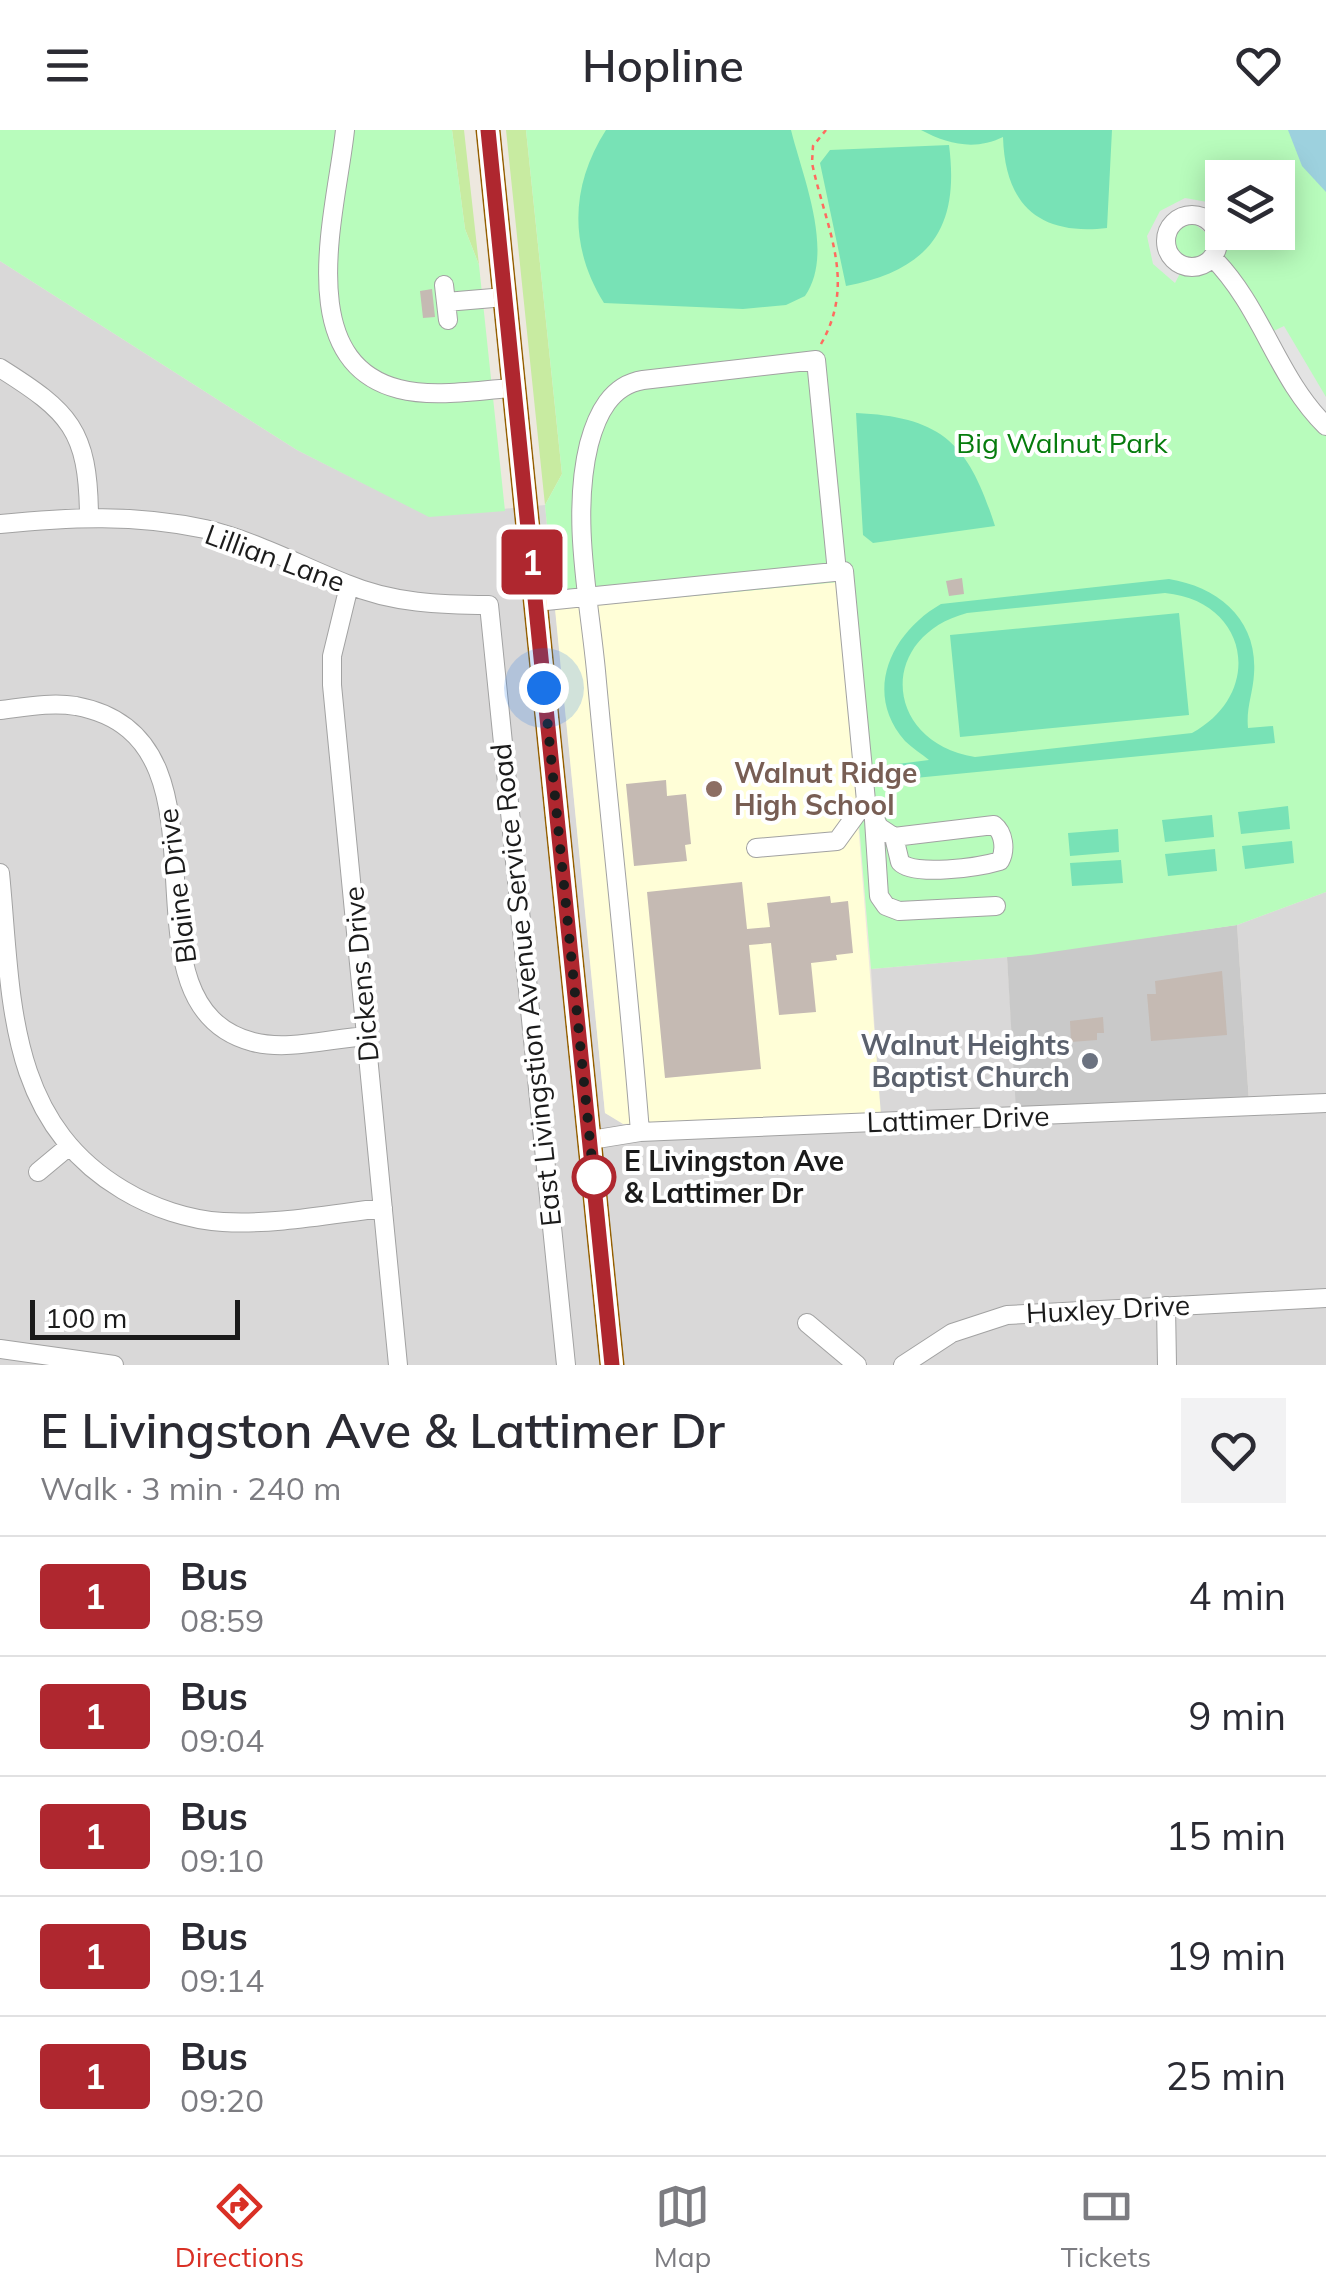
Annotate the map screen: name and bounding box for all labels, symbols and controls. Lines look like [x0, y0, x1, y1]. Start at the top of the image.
text: Hopline [582, 37, 744, 93]
icon: menu [40, 38, 95, 93]
icon: heart [1231, 38, 1286, 93]
map controls [1205, 160, 1295, 250]
button: layers [1205, 160, 1295, 250]
park label: Big Walnut Park [956, 425, 1168, 460]
street label: Lillian Lane [201, 516, 350, 599]
line badge: 1 [500, 530, 564, 594]
text: 1 [521, 540, 543, 584]
your location [519, 663, 569, 713]
street label: East Livingstion Avenue Service Road [483, 742, 568, 1228]
place label: Walnut Ridge High School [734, 755, 917, 822]
marker: Walnut Ridge High School [703, 778, 725, 800]
street label: Blaine Drive [150, 807, 203, 965]
street label: Dickens Drive [335, 885, 386, 1063]
place label: Walnut Heights Baptist Church [861, 1027, 1070, 1094]
marker: Walnut Heights Baptist Church [1079, 1050, 1101, 1072]
street label: Lattimer Drive [866, 1098, 1050, 1139]
place label: E Livingston Ave & Lattimer Dr [624, 1143, 844, 1210]
marker: E Livingston Ave & Lattimer Dr [573, 1156, 615, 1198]
street label: Huxley Drive [1025, 1287, 1191, 1330]
scale bar [30, 1295, 240, 1340]
text: 100 m [45, 1300, 127, 1335]
button: heart [1181, 1398, 1286, 1503]
text: E Livingston Ave & Lattimer Dr [40, 1400, 725, 1460]
text: Walk · 3 min · 240 m [40, 1468, 341, 1508]
text: Bus [180, 1552, 248, 1600]
text: 4 min [1189, 1572, 1286, 1620]
text: 1 [84, 1574, 106, 1618]
text: 08:59 [180, 1600, 264, 1640]
text: Bus [180, 1672, 248, 1720]
text: 9 min [1189, 1692, 1286, 1740]
text: 1 [84, 1694, 106, 1738]
text: 09:04 [180, 1720, 264, 1760]
text: Bus [180, 1792, 248, 1840]
text: 15 min [1166, 1812, 1286, 1860]
text: 1 [84, 1814, 106, 1858]
text: 09:10 [180, 1840, 264, 1880]
text: Bus [180, 1912, 248, 1960]
text: 19 min [1166, 1932, 1286, 1980]
text: 1 [84, 1934, 106, 1978]
text: 09:14 [180, 1960, 264, 2000]
text: Bus [180, 2032, 248, 2080]
text: 25 min [1166, 2052, 1286, 2100]
text: 1 [84, 2054, 106, 2098]
text: 09:20 [180, 2080, 264, 2120]
tab: Directions [175, 2179, 304, 2274]
tab: Map [654, 2179, 711, 2274]
tab: Tickets [1061, 2179, 1151, 2274]

